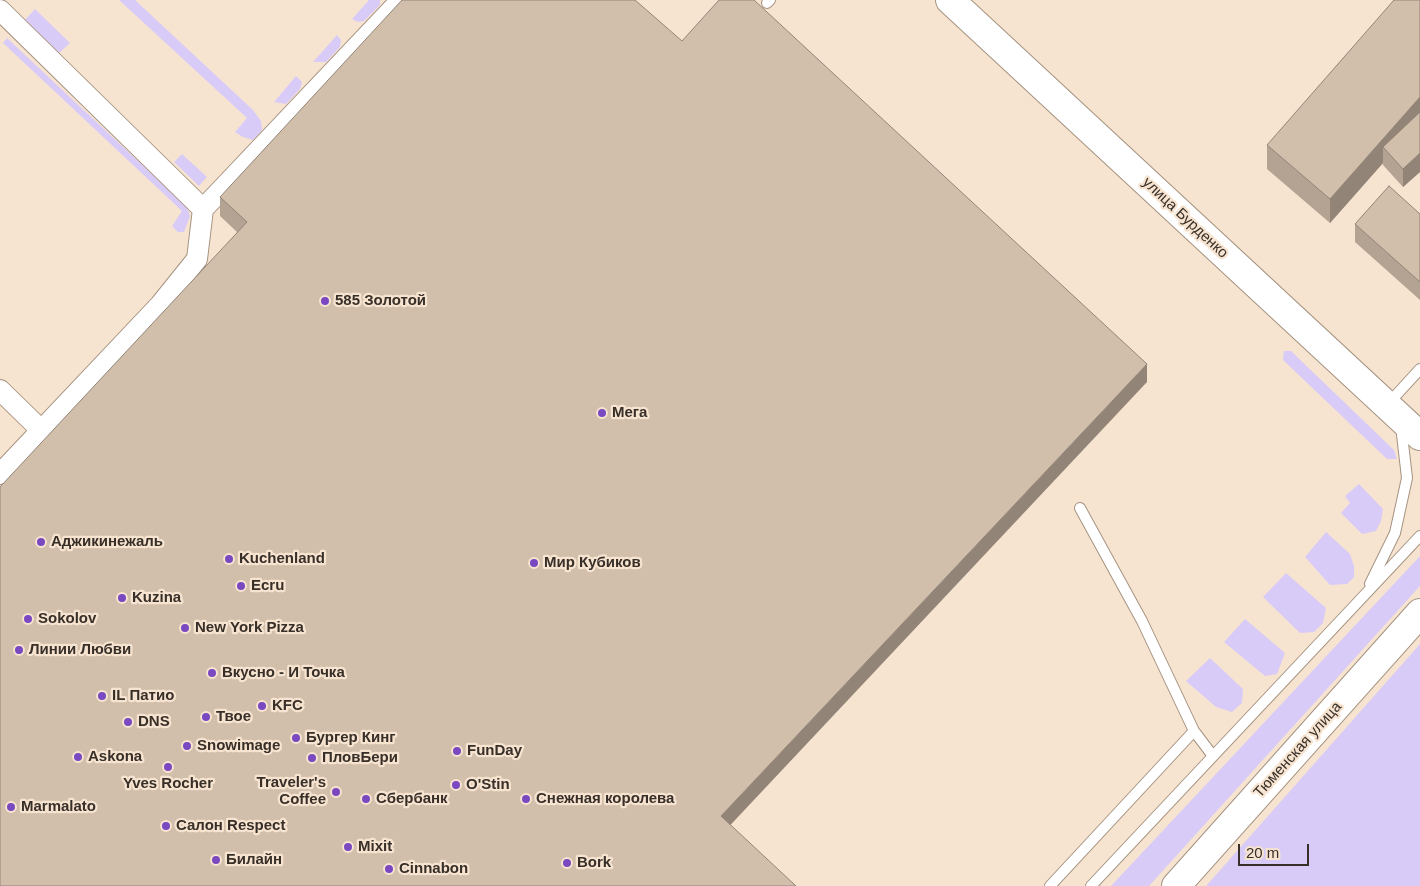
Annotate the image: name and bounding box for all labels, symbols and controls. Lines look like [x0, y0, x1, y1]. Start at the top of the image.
street label: улица Бурденко [1138, 174, 1232, 262]
place label: 585 Золотой [335, 292, 426, 310]
marker: 585 Золотой [319, 295, 331, 307]
place label: Мега [612, 404, 647, 422]
marker: Мега [596, 407, 608, 419]
place label: Аджикинежаль [51, 533, 163, 551]
marker: Аджикинежаль [35, 536, 47, 548]
place label: Kuchenland [239, 550, 325, 568]
marker: Kuchenland [223, 553, 235, 565]
place label: Мир Кубиков [544, 554, 641, 572]
marker: Мир Кубиков [528, 557, 540, 569]
place label: Ecru [251, 577, 284, 595]
marker: Ecru [235, 580, 247, 592]
place label: Kuzina [132, 589, 181, 607]
marker: Kuzina [116, 592, 128, 604]
place label: Sokolov [38, 610, 96, 628]
marker: Sokolov [22, 613, 34, 625]
place label: New York Pizza [195, 619, 304, 637]
marker: New York Pizza [179, 622, 191, 634]
place label: Линии Любви [29, 641, 131, 659]
marker: Линии Любви [13, 644, 25, 656]
place label: Вкусно - И Точка [222, 664, 345, 682]
marker: Вкусно - И Точка [206, 667, 218, 679]
place label: IL Патио [112, 687, 174, 705]
marker: IL Патио [96, 690, 108, 702]
place label: KFC [272, 697, 303, 715]
street label: Тюменская улица [1250, 698, 1346, 802]
marker: KFC [256, 700, 268, 712]
place label: Твое [216, 708, 251, 726]
marker: Твое [200, 711, 212, 723]
place label: DNS [138, 713, 170, 731]
marker: DNS [122, 716, 134, 728]
place label: Бургер Кинг [306, 729, 395, 747]
marker: Бургер Кинг [290, 732, 302, 744]
place label: Snowimage [197, 737, 280, 755]
marker: Snowimage [181, 740, 193, 752]
place label: FunDay [467, 742, 522, 760]
marker: FunDay [451, 745, 463, 757]
place label: Askona [88, 748, 142, 766]
place label: ПловБери [322, 749, 398, 767]
marker: Askona [72, 751, 84, 763]
marker: ПловБери [306, 752, 318, 764]
marker: Yves Rocher [162, 761, 174, 773]
place label: Traveler's Coffee [257, 774, 326, 809]
place label: Yves Rocher [123, 775, 213, 793]
place label: O'Stin [466, 776, 510, 794]
marker: O'Stin [450, 779, 462, 791]
marker: Traveler's Coffee [330, 786, 342, 798]
place label: Сбербанк [376, 790, 448, 808]
place label: Снежная королева [536, 790, 674, 808]
marker: Сбербанк [360, 793, 372, 805]
marker: Снежная королева [520, 793, 532, 805]
place label: Marmalato [21, 798, 96, 816]
marker: Marmalato [5, 801, 17, 813]
place label: Салон Respect [176, 817, 285, 835]
marker: Салон Respect [160, 820, 172, 832]
scale bar [1240, 834, 1311, 866]
place label: Mixit [358, 838, 392, 856]
marker: Mixit [342, 841, 354, 853]
text: 20 m [1246, 844, 1279, 861]
place label: Билайн [226, 851, 282, 869]
marker: Билайн [210, 854, 222, 866]
place label: Bork [577, 854, 611, 872]
marker: Bork [561, 857, 573, 869]
place label: Cinnabon [399, 860, 468, 878]
marker: Cinnabon [383, 863, 395, 875]

